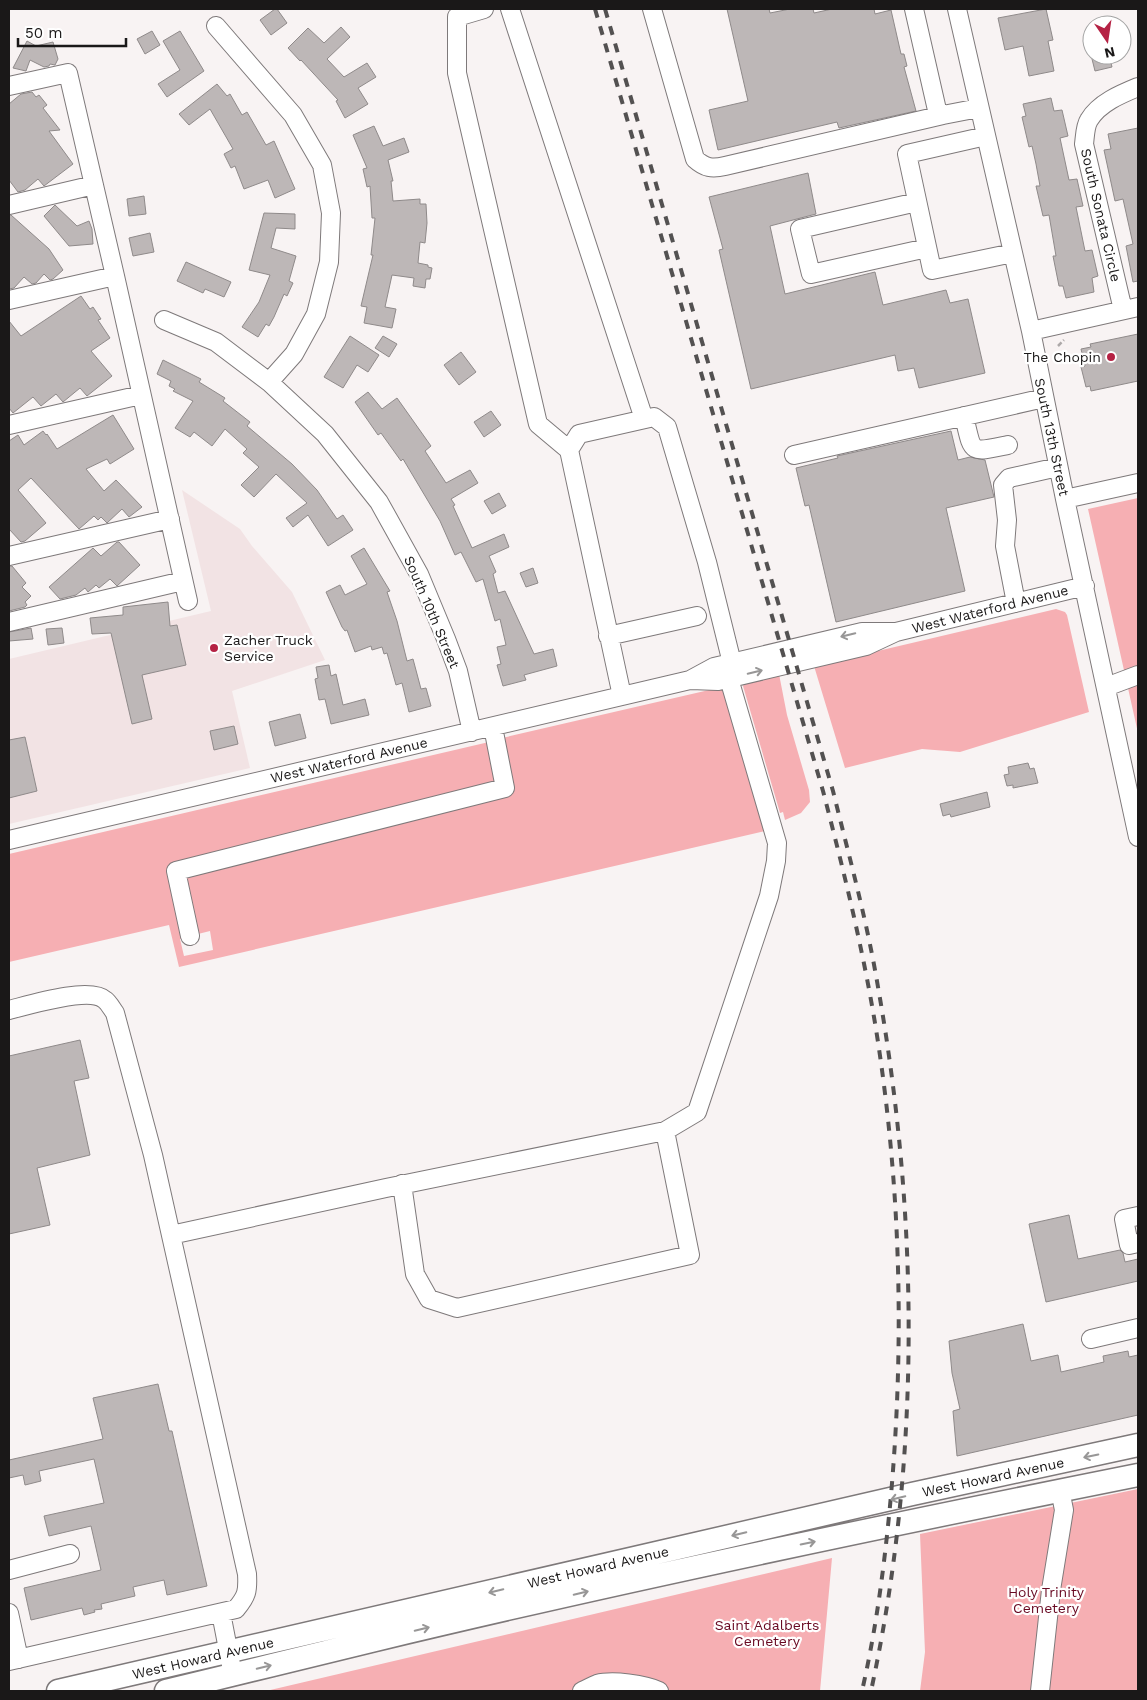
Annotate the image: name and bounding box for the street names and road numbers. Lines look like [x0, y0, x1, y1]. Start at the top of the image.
street label: South Sonata Circle [1078, 147, 1124, 283]
street label: South 13th Street [1032, 377, 1072, 498]
street label: South 10th Street [401, 553, 463, 671]
street label: West Waterford Avenue [910, 582, 1070, 636]
street label: West Waterford Avenue [269, 734, 429, 786]
street label: West Howard Avenue [920, 1454, 1066, 1500]
street label: West Howard Avenue [526, 1543, 670, 1591]
street label: West Howard Avenue [131, 1634, 275, 1682]

